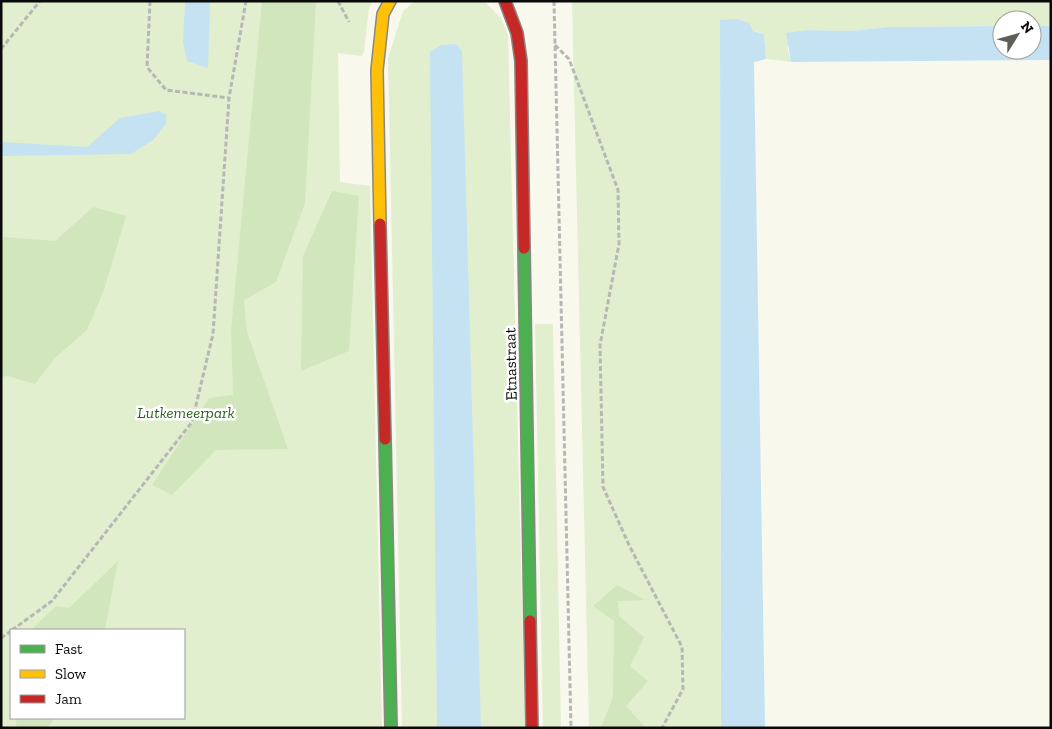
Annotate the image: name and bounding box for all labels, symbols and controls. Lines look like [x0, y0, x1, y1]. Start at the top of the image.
north arrow [992, 10, 1042, 60]
text: N [1017, 18, 1037, 37]
street label: Etnastraat [500, 327, 521, 401]
park label: Lutkemeerpark [137, 403, 235, 422]
legend [10, 629, 185, 719]
text: Fast [55, 640, 83, 658]
text: Slow [55, 665, 87, 683]
text: Jam [55, 690, 82, 708]

